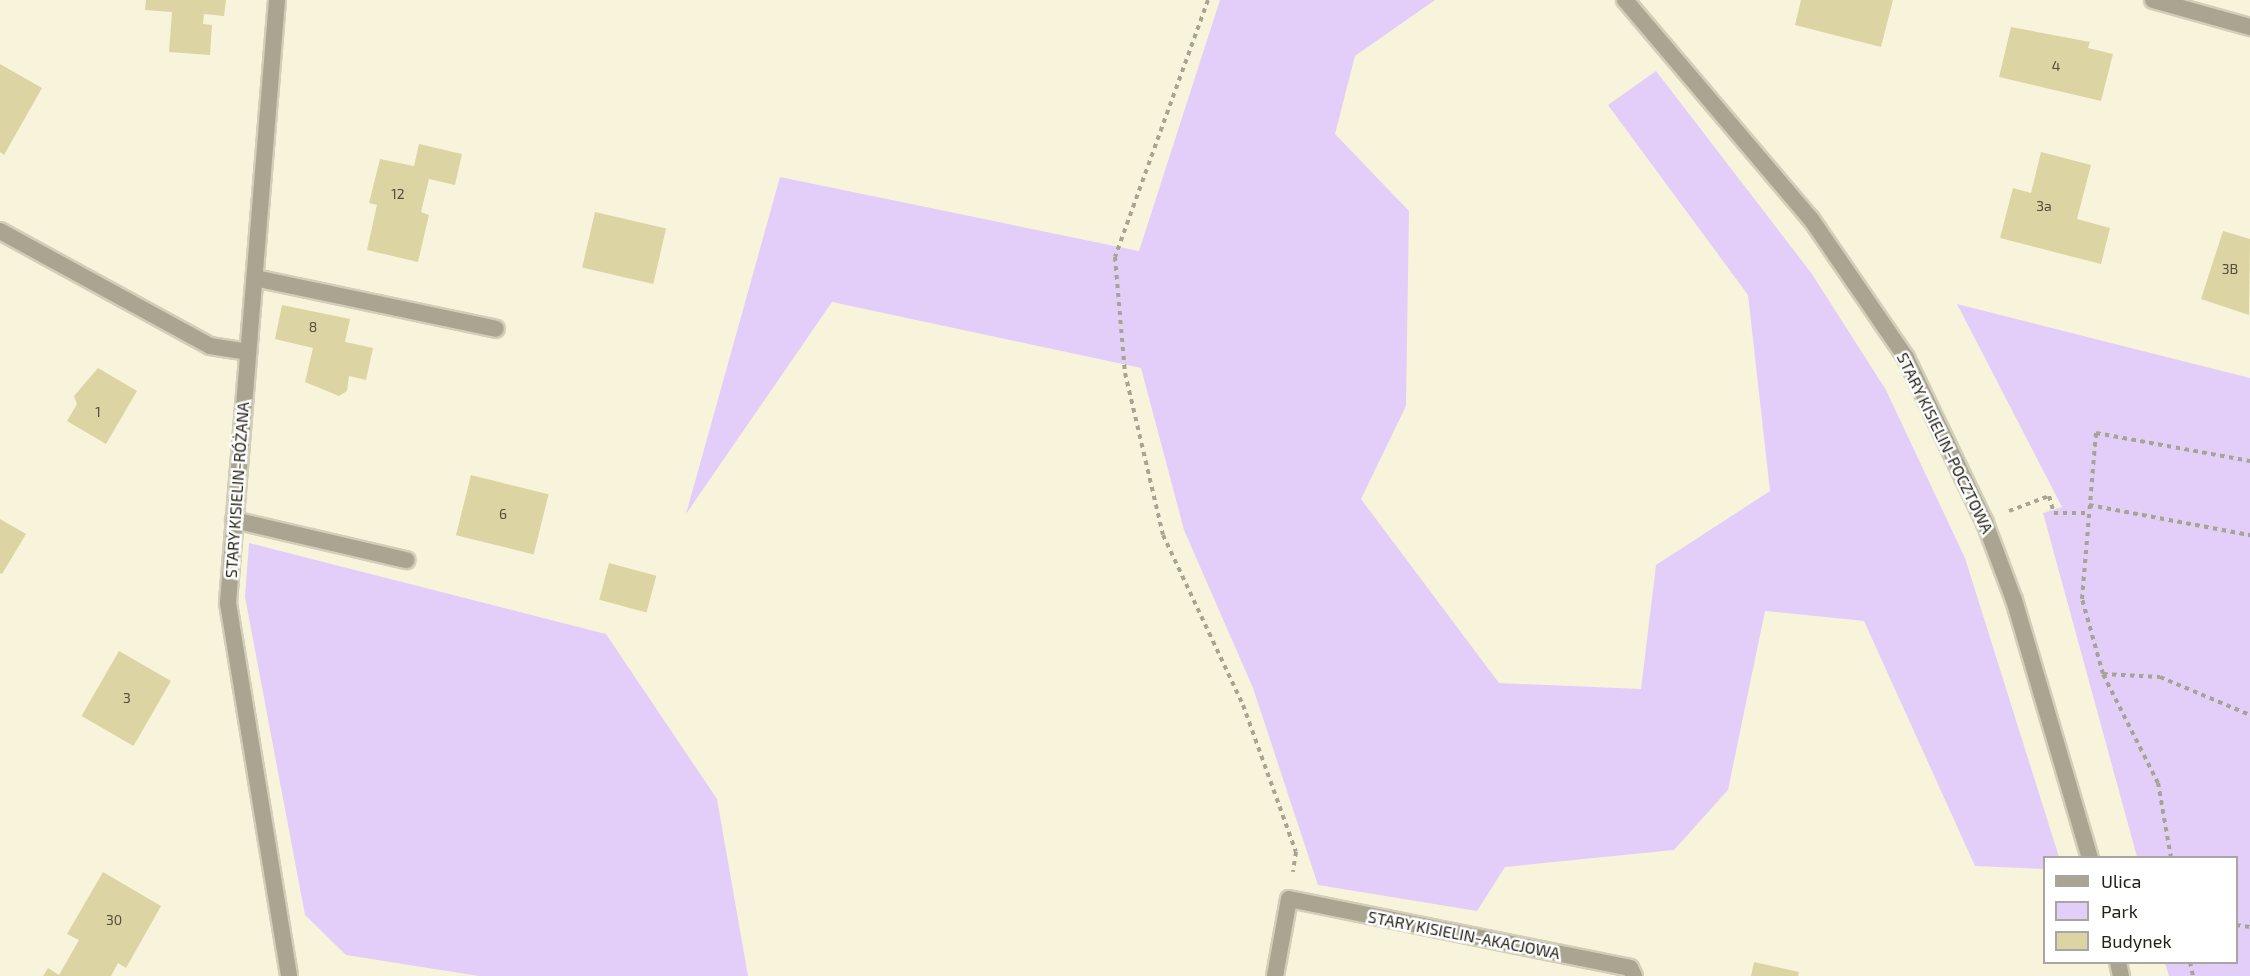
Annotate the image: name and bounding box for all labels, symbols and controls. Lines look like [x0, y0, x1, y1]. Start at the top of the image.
house number: 4 [2052, 58, 2060, 74]
house number: 12 [391, 186, 405, 202]
house number: 3a [2036, 198, 2052, 214]
house number: 3B [2222, 261, 2238, 277]
house number: 8 [309, 319, 317, 335]
street label: STARY KISIELIN-POCZTOWA [1893, 349, 1997, 537]
street label: STARY KISIELIN-RÓŻANA [221, 401, 253, 579]
house number: 1 [95, 404, 101, 420]
house number: 6 [499, 506, 507, 522]
house number: 3 [123, 690, 131, 706]
legend [2043, 856, 2238, 964]
text: Ulica [2101, 870, 2141, 892]
text: Park [2101, 900, 2138, 922]
street label: STARY KISIELIN-AKACJOWA [1366, 907, 1562, 963]
house number: 30 [106, 912, 122, 928]
text: Budynek [2101, 930, 2172, 952]

